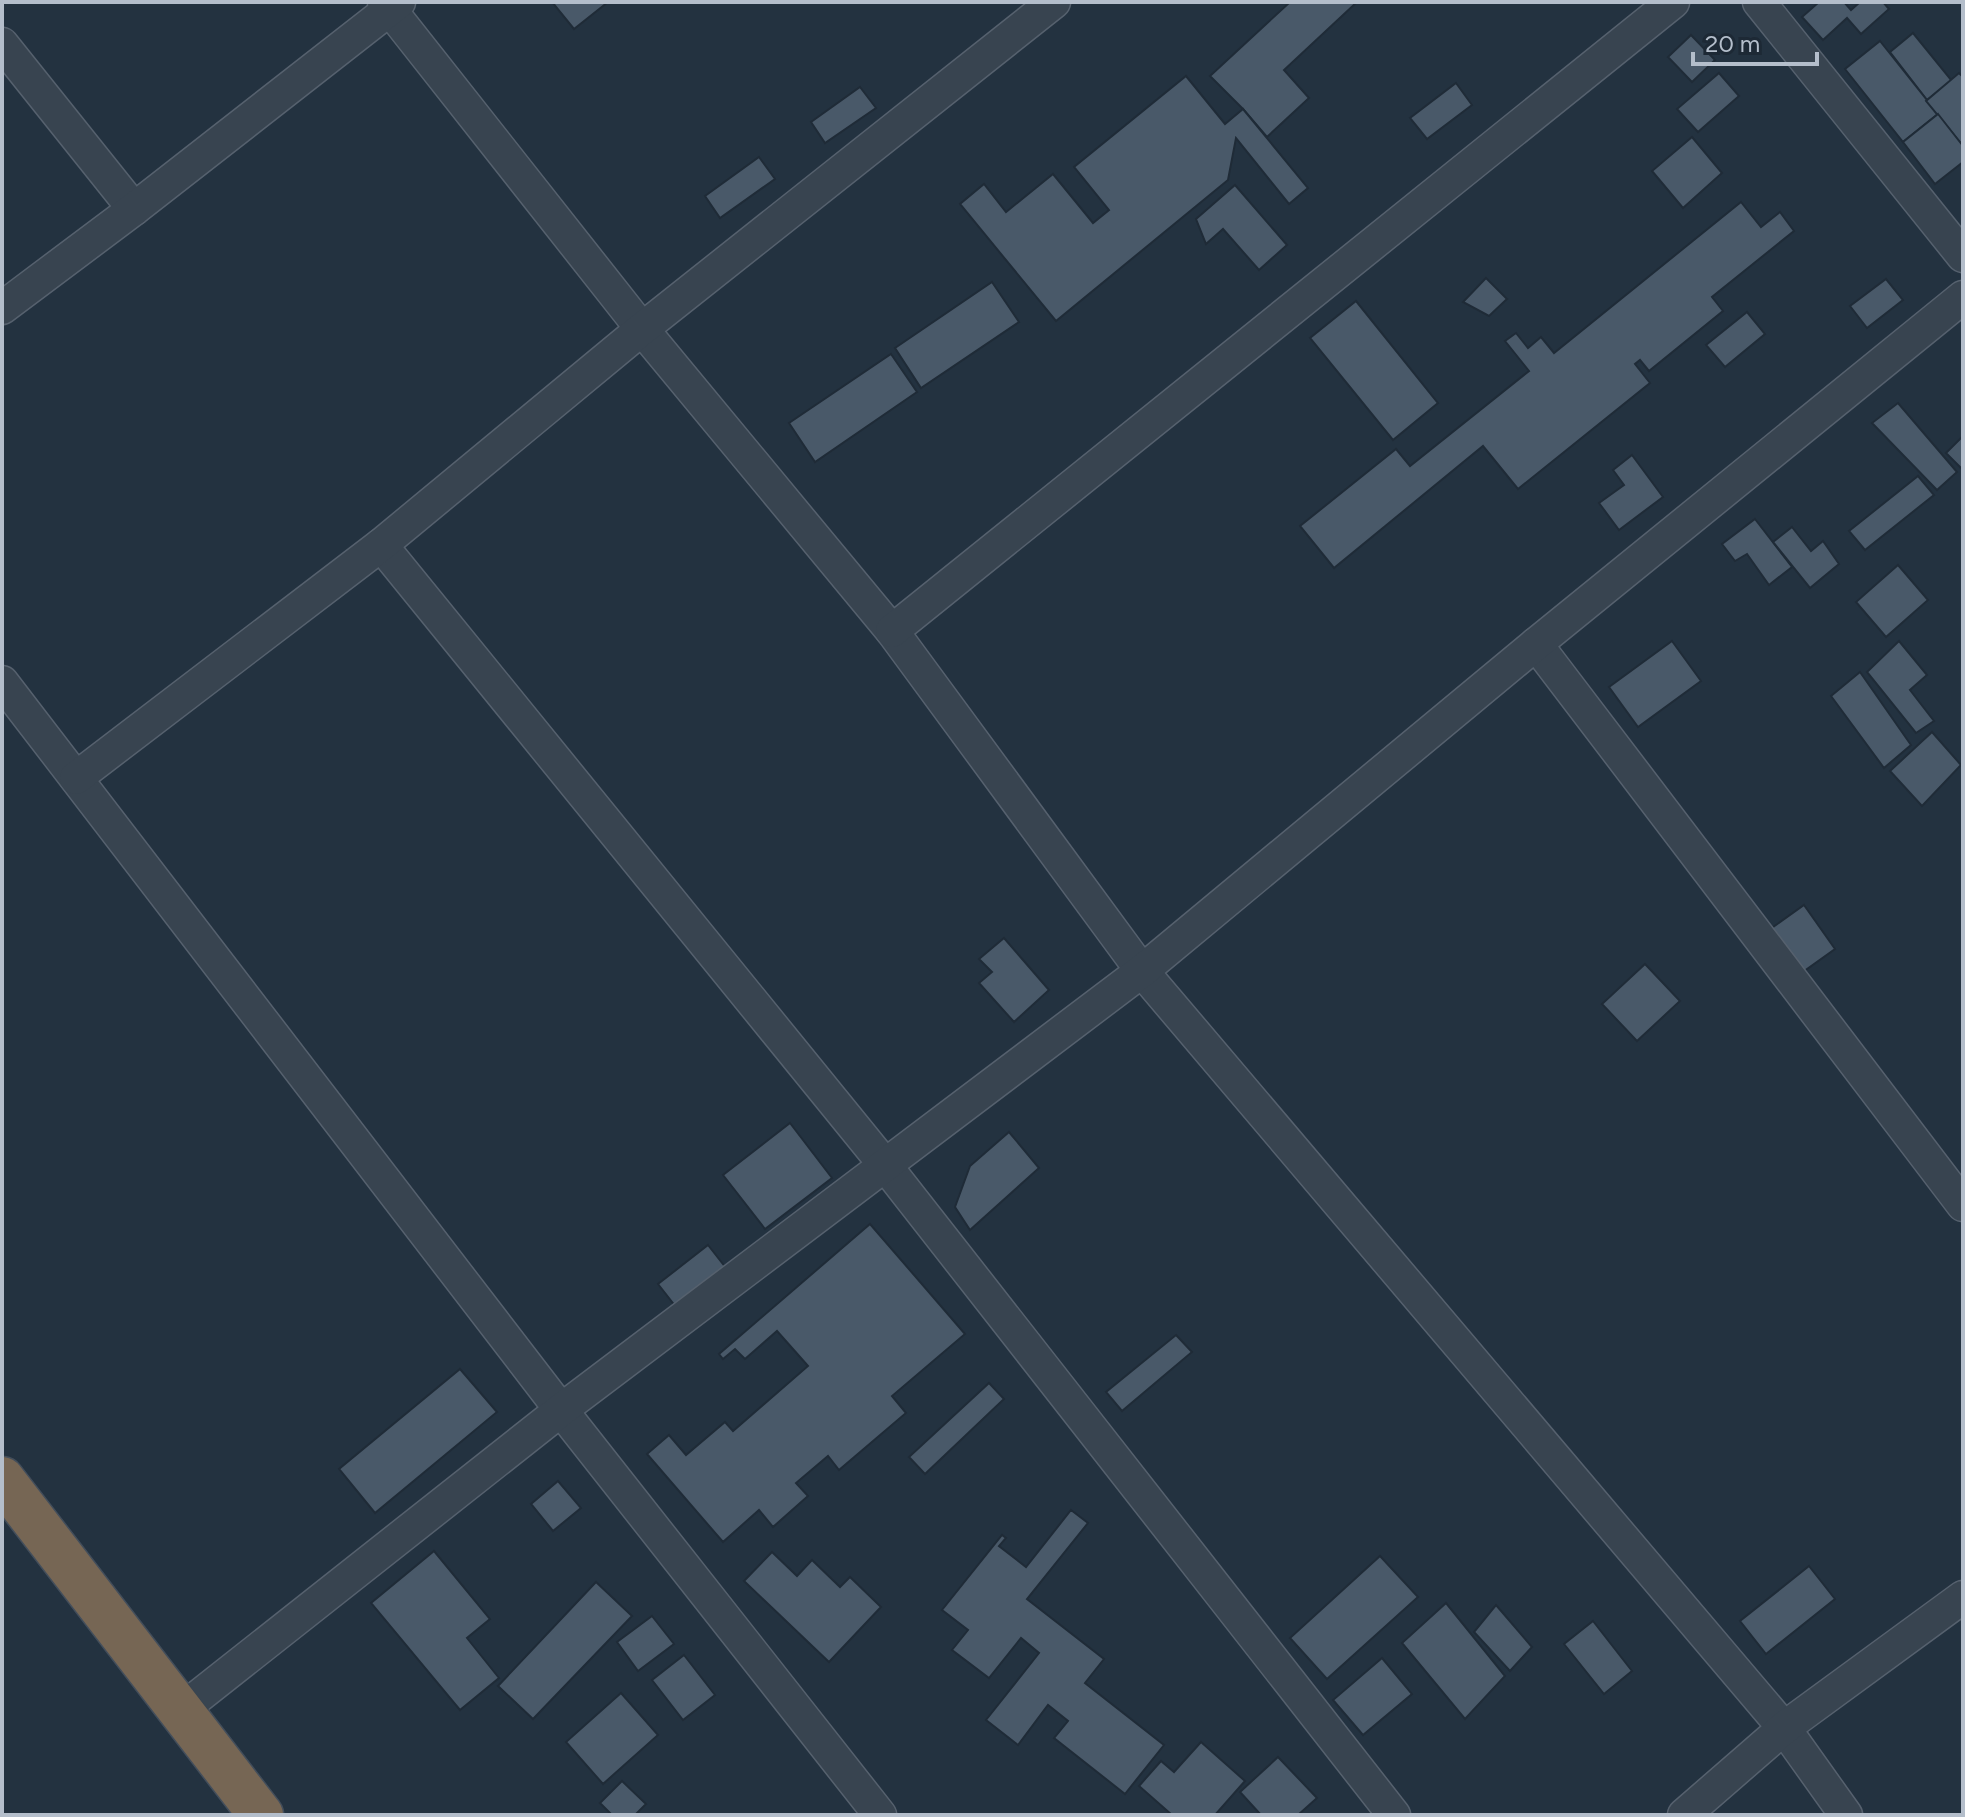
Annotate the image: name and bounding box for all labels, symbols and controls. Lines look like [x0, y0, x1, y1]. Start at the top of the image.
scale bar [1693, 16, 1817, 66]
text: 20 m [1705, 29, 1760, 58]

